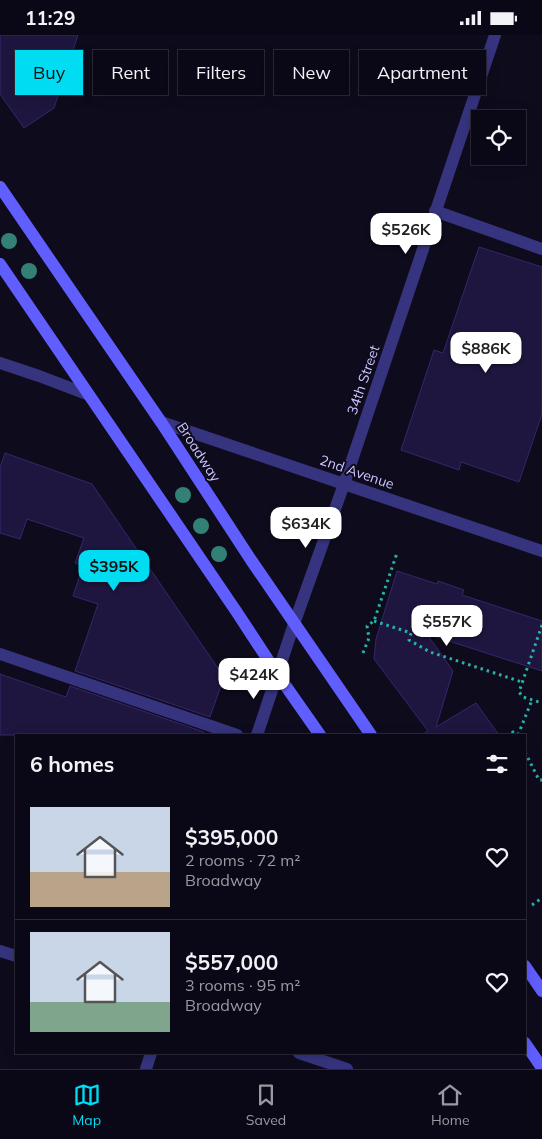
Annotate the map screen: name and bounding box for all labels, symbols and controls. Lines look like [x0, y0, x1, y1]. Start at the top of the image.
text: 11:29 [25, 6, 75, 30]
chip: Buy [15, 50, 83, 95]
chip: Rent [93, 50, 168, 95]
chip: Filters [178, 50, 264, 95]
chip: New [274, 50, 349, 95]
chip: Apartment [359, 50, 486, 95]
map controls [471, 110, 526, 165]
button: locate [471, 110, 526, 165]
pin: $526K [371, 213, 441, 255]
text: $526K [381, 219, 431, 239]
pin: $886K [451, 331, 521, 374]
text: $886K [461, 338, 511, 358]
street label: 34th Street [343, 343, 383, 417]
street label: Broadway [173, 419, 225, 486]
street label: 2nd Avenue [317, 451, 397, 493]
pin: $634K [271, 507, 341, 549]
text: $634K [281, 513, 331, 533]
pin: $395K [79, 549, 149, 592]
text: $395K [89, 556, 139, 576]
pin: $557K [412, 605, 482, 647]
text: $557K [422, 611, 472, 631]
pin: $424K [219, 657, 289, 700]
text: $424K [229, 664, 279, 684]
icon: filters [483, 750, 511, 778]
text: 6 homes [30, 751, 114, 777]
text: $395,000 [185, 824, 278, 850]
icon: home [70, 827, 130, 887]
icon: heart [483, 843, 511, 871]
text: 2 rooms · 72 m² [185, 850, 300, 870]
text: Broadway [185, 870, 262, 890]
text: $557,000 [185, 949, 278, 975]
icon: home [70, 952, 130, 1012]
icon: heart [483, 968, 511, 996]
text: 3 rooms · 95 m² [185, 975, 300, 995]
text: Broadway [185, 995, 262, 1015]
tab: Map [72, 1081, 101, 1129]
tab: Saved [246, 1081, 286, 1129]
tab: Home [431, 1081, 470, 1129]

